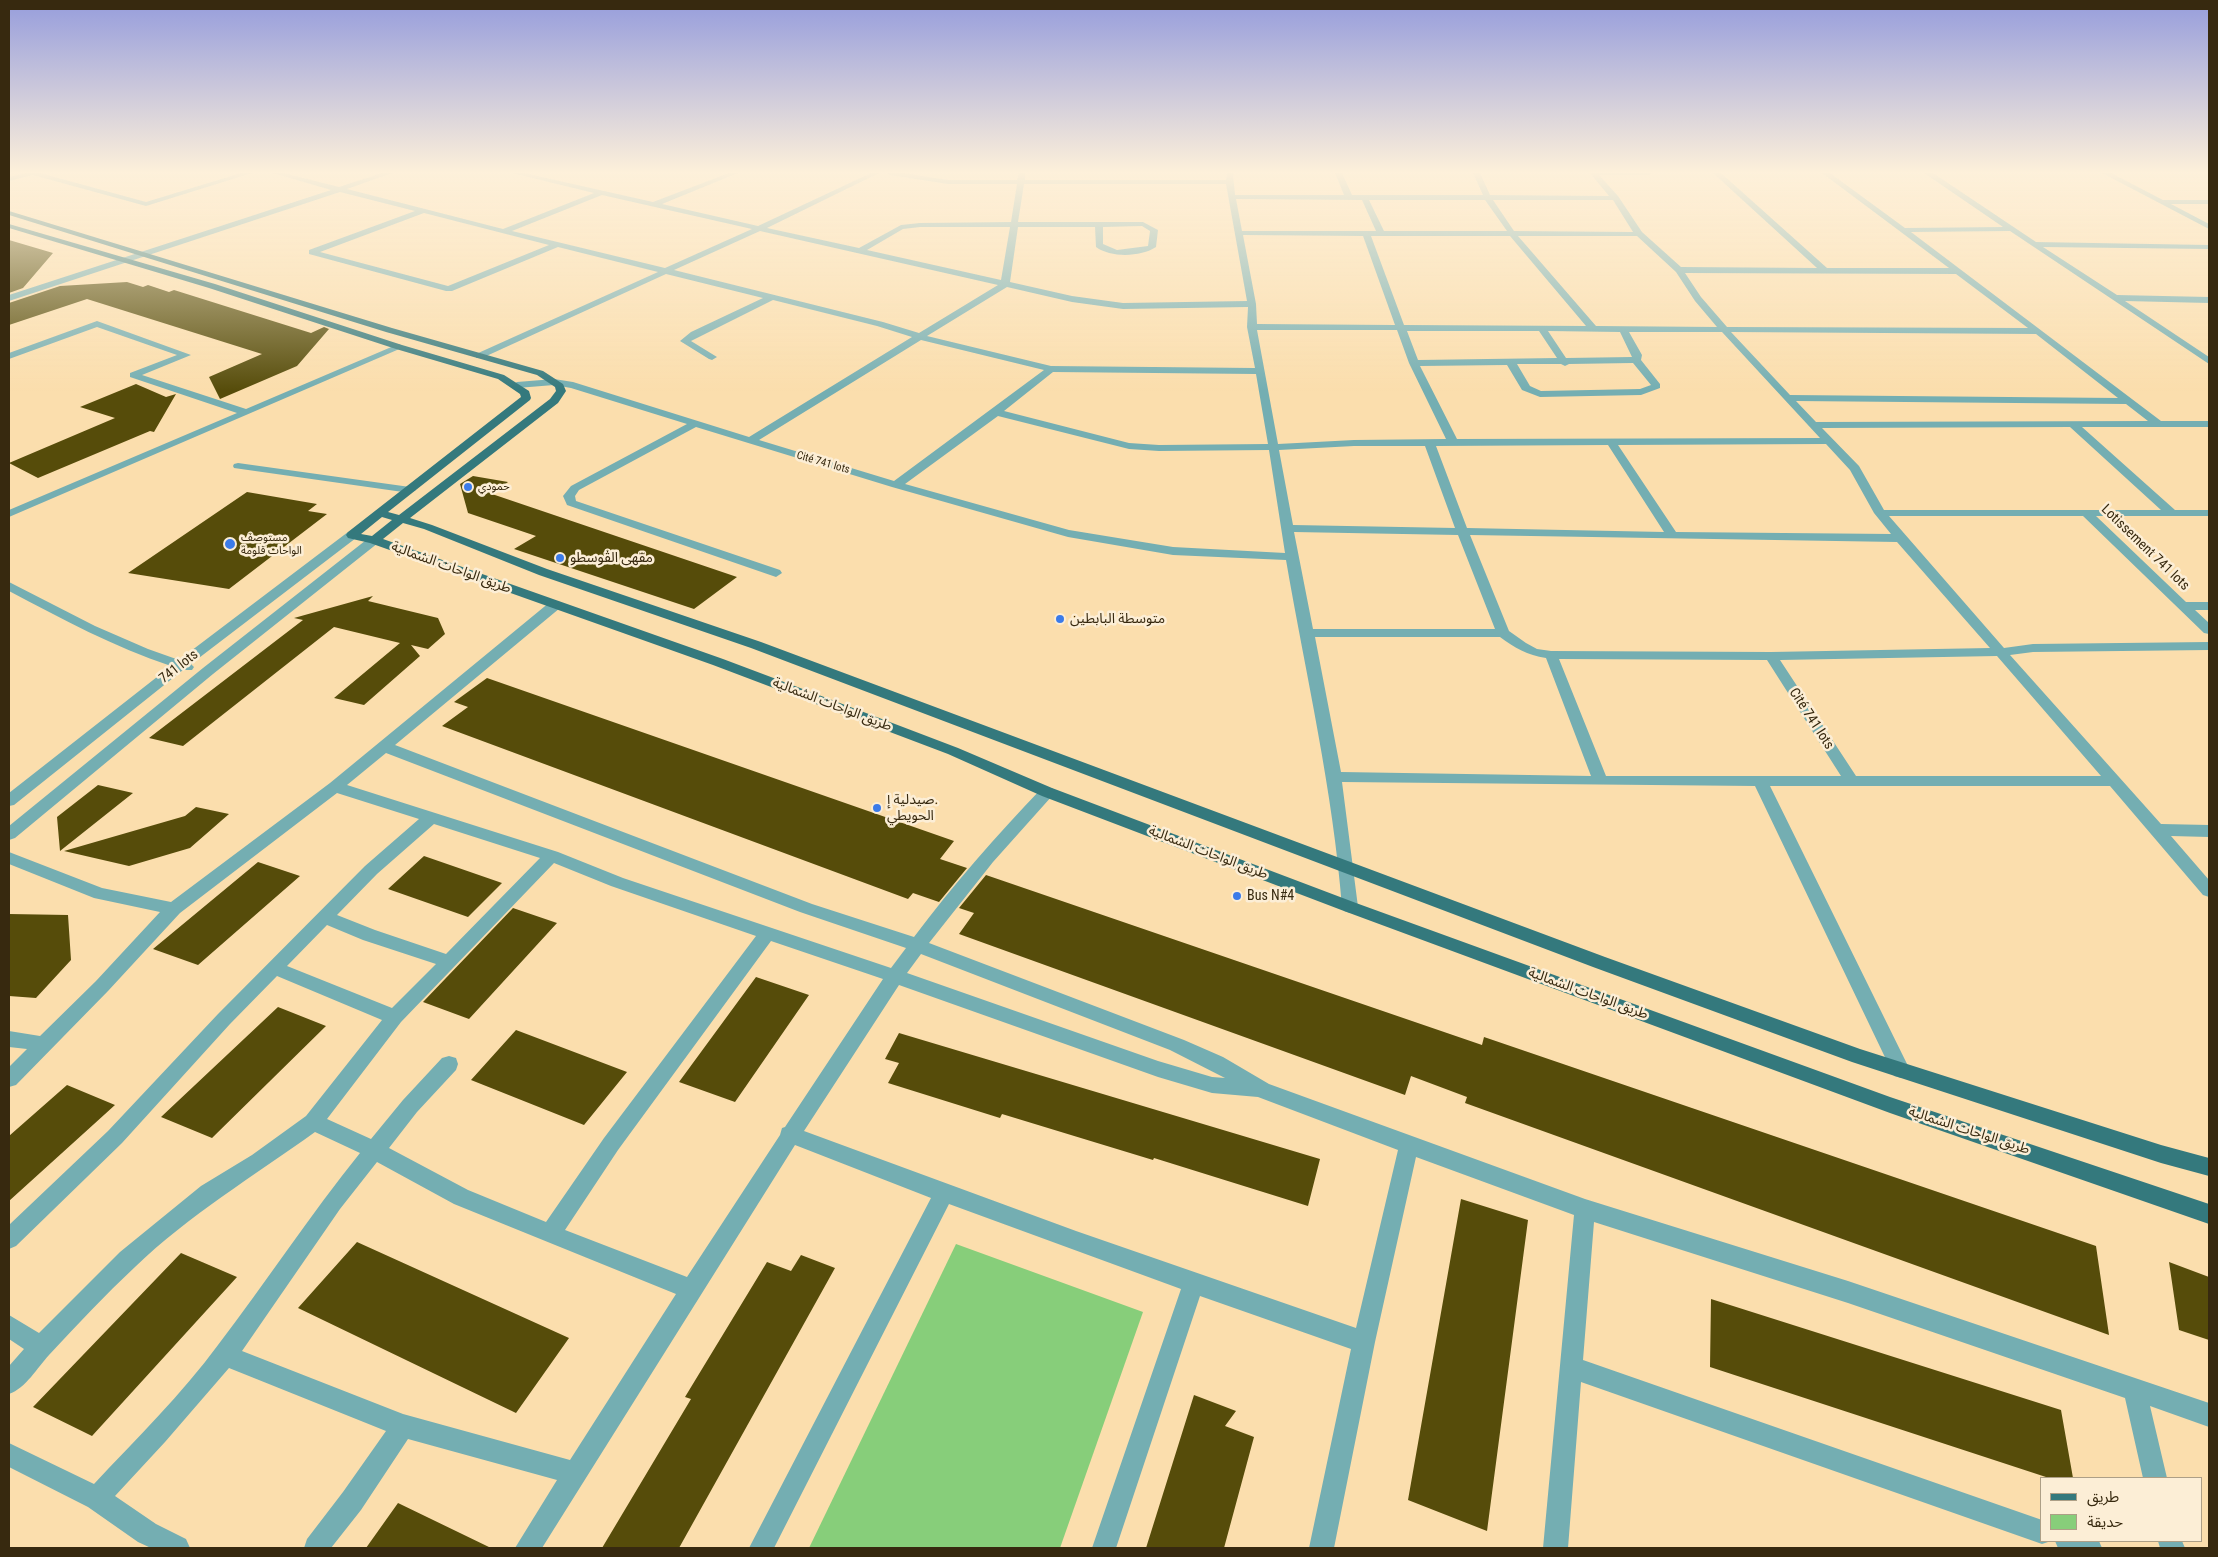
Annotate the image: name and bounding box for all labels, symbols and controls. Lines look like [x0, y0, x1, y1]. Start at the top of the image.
street label: Cité 741 lots [795, 449, 851, 477]
place label: حمودي [478, 480, 510, 494]
marker: حمودي [462, 481, 474, 493]
street label: Lotissement 741 lots [2097, 502, 2193, 594]
place label: مستوصف الواحات قلومة [241, 531, 302, 557]
marker: مستوصف الواحات قلومة [223, 537, 237, 551]
street label: طريق الواحات الشمالية [389, 538, 513, 598]
place label: مقهى الڨوسطو [570, 550, 653, 566]
marker: مقهى الڨوسطو [554, 552, 566, 564]
place label: متوسطة البابطين [1070, 611, 1165, 627]
marker: متوسطة البابطين [1054, 613, 1066, 625]
street label: 741 lots [156, 647, 202, 687]
street label: طريق الواحات الشمالية [770, 675, 894, 735]
street label: Cité 741 lots [1785, 685, 1837, 753]
place label: صيدلية إ. الحويطي [887, 792, 938, 824]
marker: صيدلية إ. الحويطي [871, 802, 883, 814]
street label: طريق الواحات الشمالية [1146, 823, 1270, 883]
place label: Bus N#4 [1247, 888, 1294, 904]
marker: Bus N#4 [1231, 890, 1243, 902]
street label: طريق الواحات الشمالية [1526, 964, 1650, 1024]
street label: طريق الواحات الشمالية [1906, 1103, 2032, 1159]
legend [2040, 1477, 2203, 1542]
text: طريق [2087, 1488, 2119, 1506]
text: حديقة [2087, 1513, 2123, 1531]

